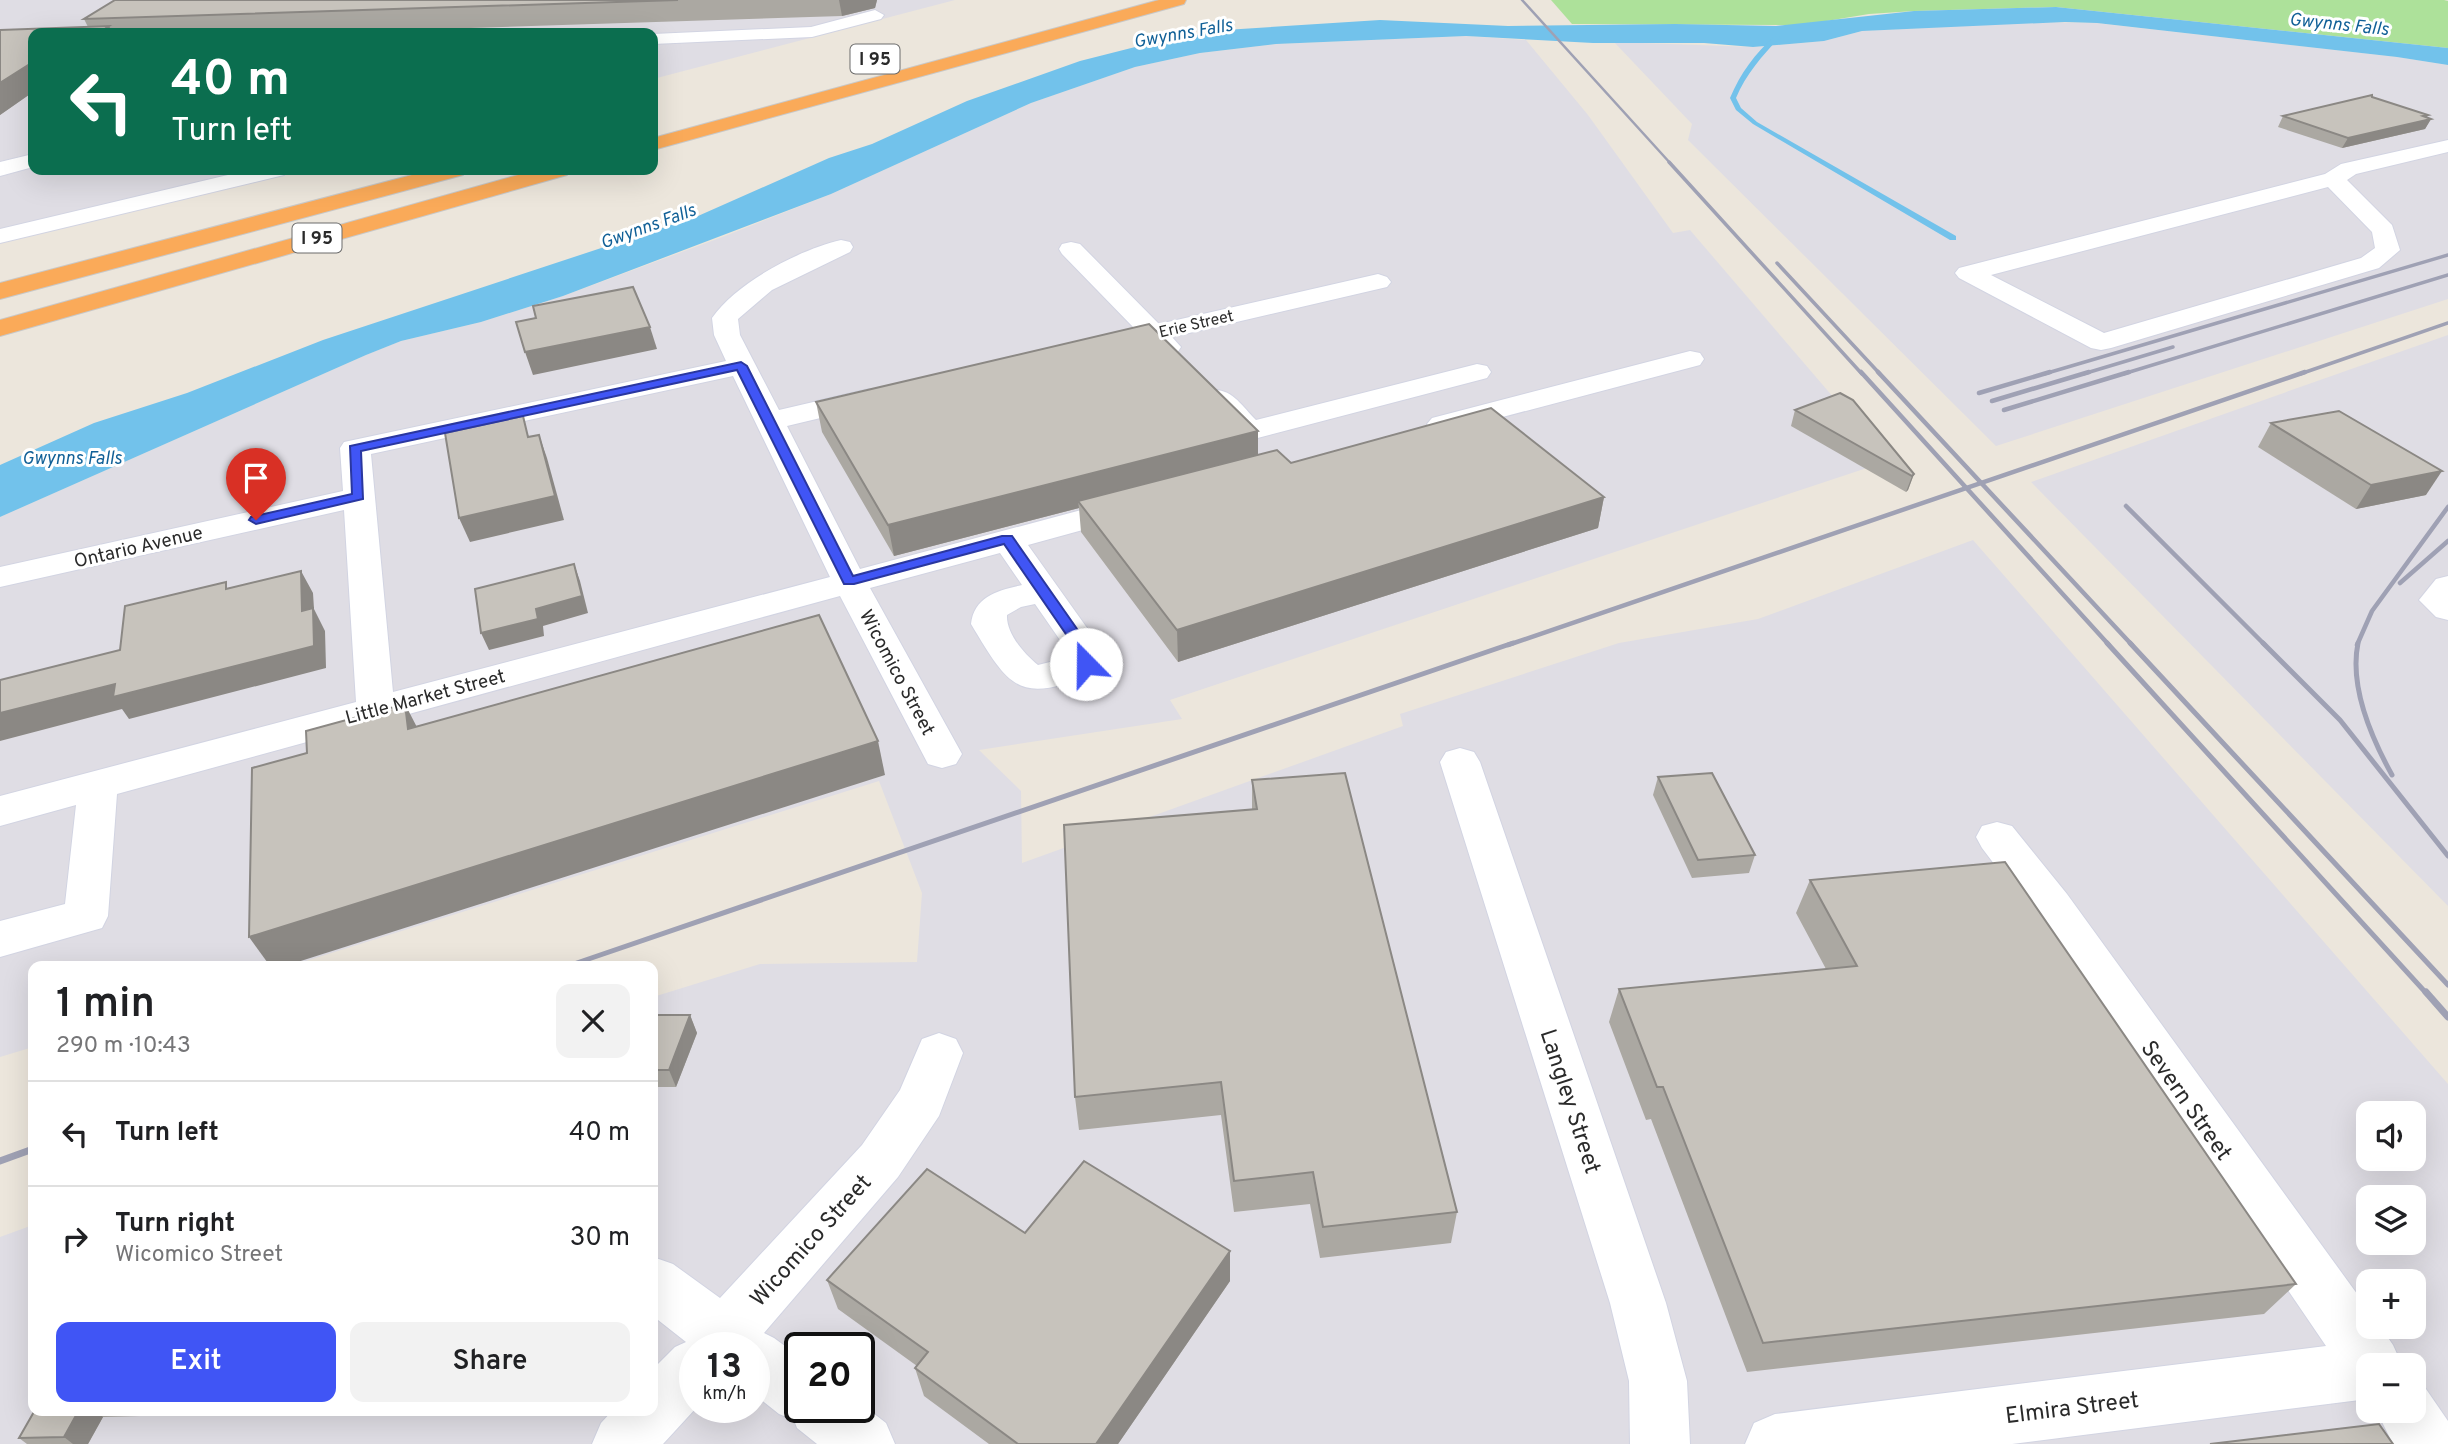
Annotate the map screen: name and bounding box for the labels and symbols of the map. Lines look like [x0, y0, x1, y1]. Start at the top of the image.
water label: Gwynns Falls [2288, 9, 2391, 42]
water label: Gwynns Falls [1132, 14, 1235, 54]
road number: I 95 [850, 44, 900, 74]
water label: Gwynns Falls [598, 199, 700, 255]
road number: I 95 [292, 224, 342, 252]
street label: Erie Street [1157, 307, 1236, 343]
water label: Gwynns Falls [22, 448, 123, 471]
pin [226, 448, 286, 520]
street label: Ontario Avenue [72, 521, 205, 574]
street label: Wicomico Street [853, 606, 939, 740]
position arrow [1049, 627, 1123, 701]
street label: Little Market Street [343, 665, 508, 731]
street label: Langley Street [1532, 1026, 1606, 1178]
street label: Severn Street [2133, 1036, 2237, 1167]
street label: Wicomico Street [745, 1169, 879, 1314]
speed limit sign: 20 [784, 1332, 875, 1423]
street label: Elmira Street [2004, 1387, 2141, 1432]

